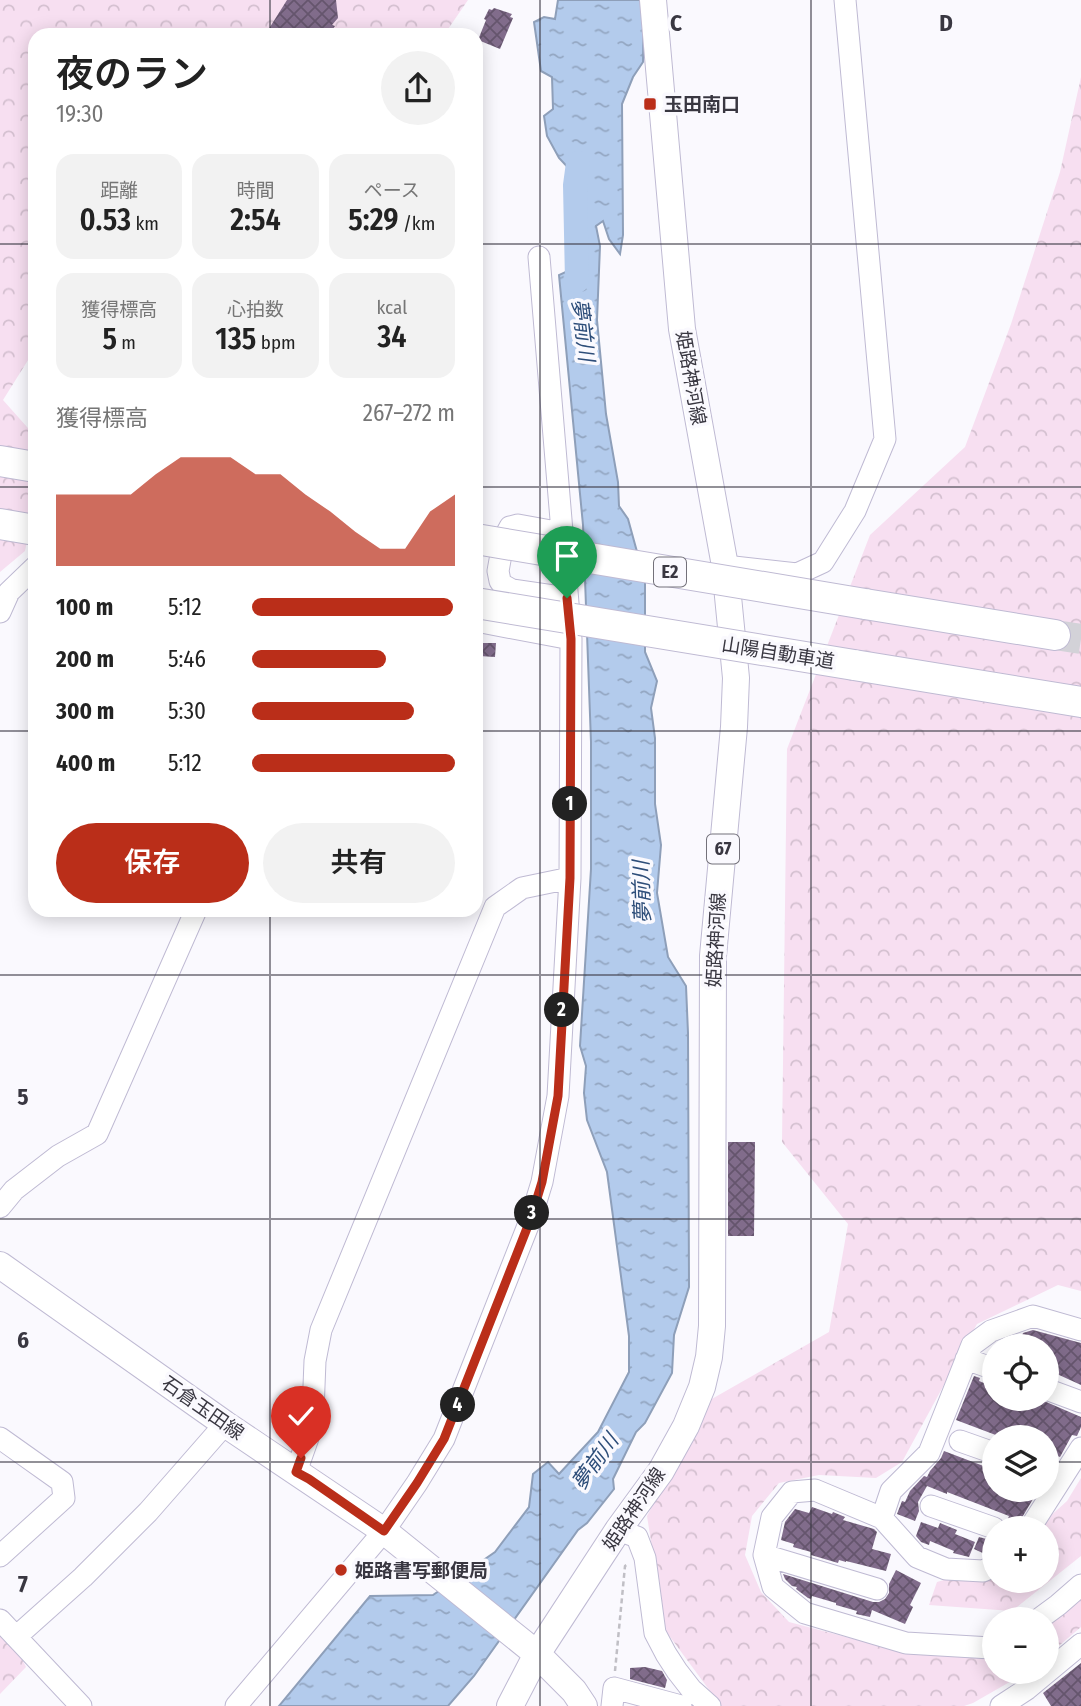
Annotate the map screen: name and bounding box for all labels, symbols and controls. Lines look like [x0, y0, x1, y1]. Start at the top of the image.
text: C [670, 9, 682, 37]
text: D [939, 9, 953, 37]
text: 夜のラン [56, 51, 208, 97]
button: share [381, 51, 455, 125]
place label: 玉田南口 [664, 93, 740, 116]
marker: 玉田南口 [642, 96, 658, 112]
text: 19:30 [56, 100, 104, 128]
text: 距離 [100, 179, 138, 202]
text: 時間 [236, 179, 275, 202]
text: ペース [364, 179, 420, 202]
text: 0.53 [79, 202, 131, 238]
text: 2:54 [230, 202, 281, 238]
text: 5:29 [348, 202, 398, 238]
text: km [131, 212, 159, 235]
text: /km [398, 212, 435, 235]
text: kcal [376, 296, 407, 319]
water label: 夢前川 [566, 297, 600, 365]
text: 獲得標高 [81, 298, 157, 321]
text: 心拍数 [227, 298, 284, 321]
text: 34 [377, 319, 406, 355]
text: 5 [102, 321, 117, 357]
text: 135 [215, 321, 256, 357]
street label: 姫路神河線 [671, 329, 711, 427]
text: m [117, 331, 136, 354]
text: bpm [256, 331, 296, 354]
text: 267–272 m [363, 399, 455, 427]
text: 獲得標高 [56, 404, 148, 432]
pin [537, 526, 597, 598]
icon: arrive [548, 537, 586, 575]
road number: E2 [654, 558, 686, 586]
text: 100 m [56, 593, 113, 621]
text: 5:12 [168, 593, 202, 621]
street label: 山陽自動車道 [720, 633, 836, 673]
text: 200 m [56, 645, 114, 673]
text: 5:46 [168, 645, 206, 673]
text: 300 m [56, 697, 114, 725]
text: 5:30 [168, 697, 206, 725]
text: 400 m [56, 749, 115, 777]
text: 5:12 [168, 749, 202, 777]
pin: 1 [552, 786, 588, 822]
text: 1 [565, 792, 574, 815]
button: 保存 [56, 823, 249, 903]
button: 共有 [263, 823, 455, 903]
road number: 67 [707, 834, 739, 864]
water label: 夢前川 [628, 858, 656, 924]
street label: 姫路神河線 [702, 892, 730, 988]
pin: 2 [544, 992, 580, 1028]
text: 2 [557, 998, 566, 1021]
text: 5 [17, 1083, 29, 1111]
pin: 3 [514, 1196, 550, 1230]
text: 3 [527, 1201, 536, 1224]
text: 6 [17, 1326, 29, 1354]
map controls [982, 1334, 1059, 1684]
button: locate [982, 1334, 1059, 1411]
street label: 石倉玉田線 [157, 1371, 249, 1445]
pin [271, 1386, 331, 1458]
pin: 4 [440, 1388, 476, 1422]
text: 4 [453, 1393, 462, 1416]
icon: check [282, 1397, 320, 1435]
button: layers [982, 1425, 1059, 1502]
water label: 夢前川 [566, 1427, 625, 1495]
street label: 姫路神河線 [598, 1463, 670, 1555]
button: + [982, 1516, 1059, 1593]
place label: 姫路書写郵便局 [355, 1559, 488, 1582]
marker: 姫路書写郵便局 [333, 1562, 349, 1578]
text: 7 [18, 1570, 28, 1598]
button: − [982, 1607, 1059, 1684]

